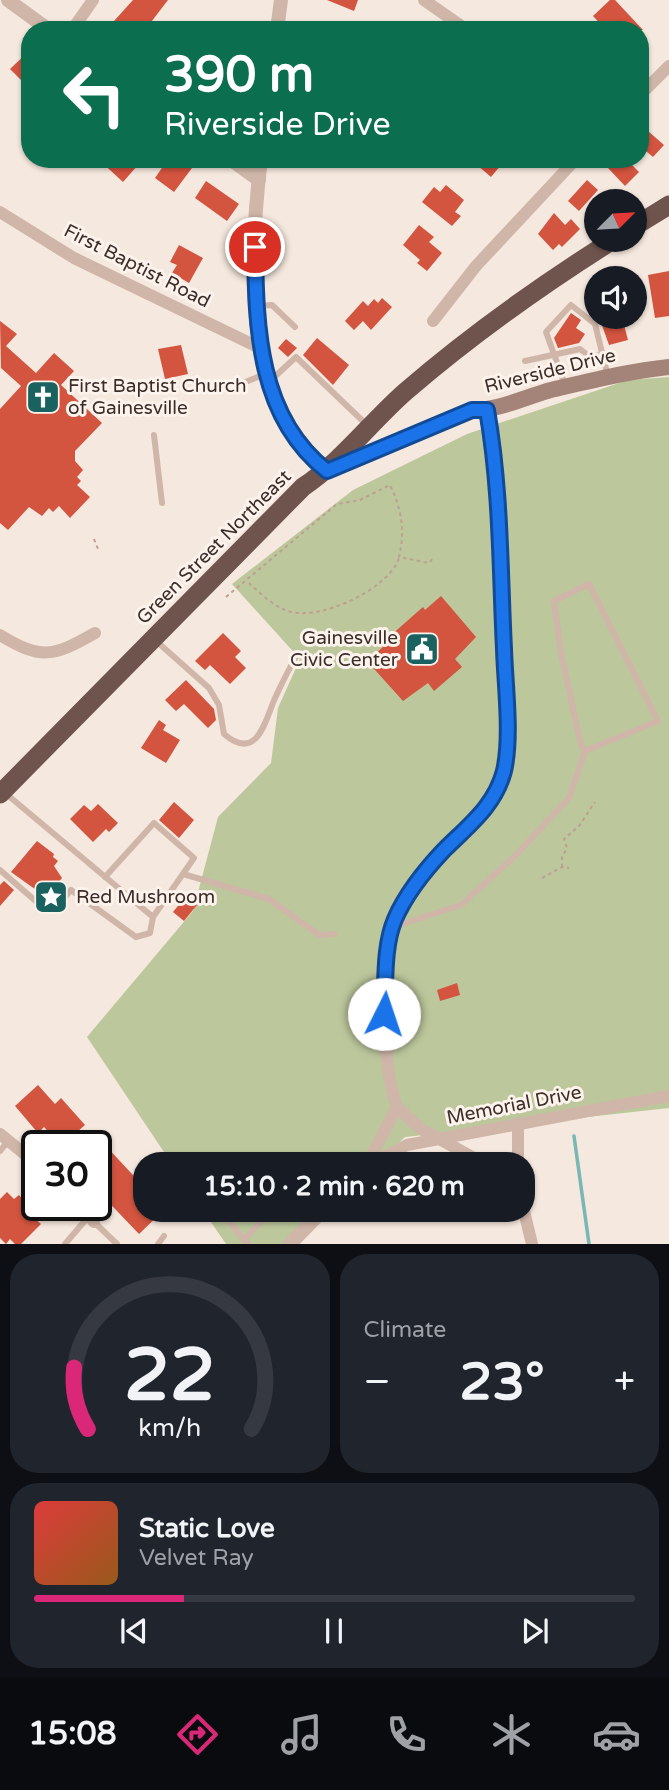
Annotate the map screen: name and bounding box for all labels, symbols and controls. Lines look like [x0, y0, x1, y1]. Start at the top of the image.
text: 390 m [164, 46, 314, 105]
icon: left [49, 49, 140, 140]
text: Riverside Drive [164, 106, 391, 144]
north arrow [584, 189, 648, 252]
map controls [584, 189, 647, 329]
pin [225, 217, 285, 277]
street label: First Baptist Road [60, 220, 214, 312]
icon: arrive [236, 228, 274, 266]
button: sound [584, 266, 647, 329]
street label: Riverside Drive [482, 344, 618, 398]
place label: First Baptist Church of Gainesville [68, 375, 247, 419]
church icon: First Baptist Church of Gainesville [24, 378, 62, 416]
street label: Green Street Northeast [132, 465, 296, 629]
place label: Gainesville Civic Center [290, 627, 399, 671]
public building icon: Gainesville Civic Center [403, 630, 441, 668]
place icon: Red Mushroom [32, 878, 70, 916]
place label: Red Mushroom [76, 886, 215, 908]
position arrow [347, 977, 421, 1051]
street label: Memorial Drive [445, 1081, 583, 1129]
speed limit sign: 30 [21, 1130, 112, 1221]
text: 15:10 · 2 min · 620 m [203, 1171, 465, 1202]
text: Climate [364, 1316, 446, 1344]
text: 22 [124, 1333, 215, 1421]
text: 23° [460, 1351, 545, 1414]
text: − [364, 1359, 391, 1405]
text: + [614, 1359, 635, 1405]
text: km/h [138, 1413, 201, 1443]
text: Static Love [139, 1513, 275, 1544]
text: Velvet Ray [139, 1544, 254, 1572]
icon: previous [115, 1612, 153, 1650]
icon: pause [315, 1612, 353, 1650]
icon: next [516, 1612, 554, 1650]
icon: directions [173, 1710, 222, 1759]
icon: music [277, 1710, 326, 1759]
icon: phone [382, 1710, 431, 1759]
icon: climate [487, 1710, 536, 1759]
icon: car [592, 1710, 641, 1759]
text: 15:08 [28, 1715, 117, 1753]

